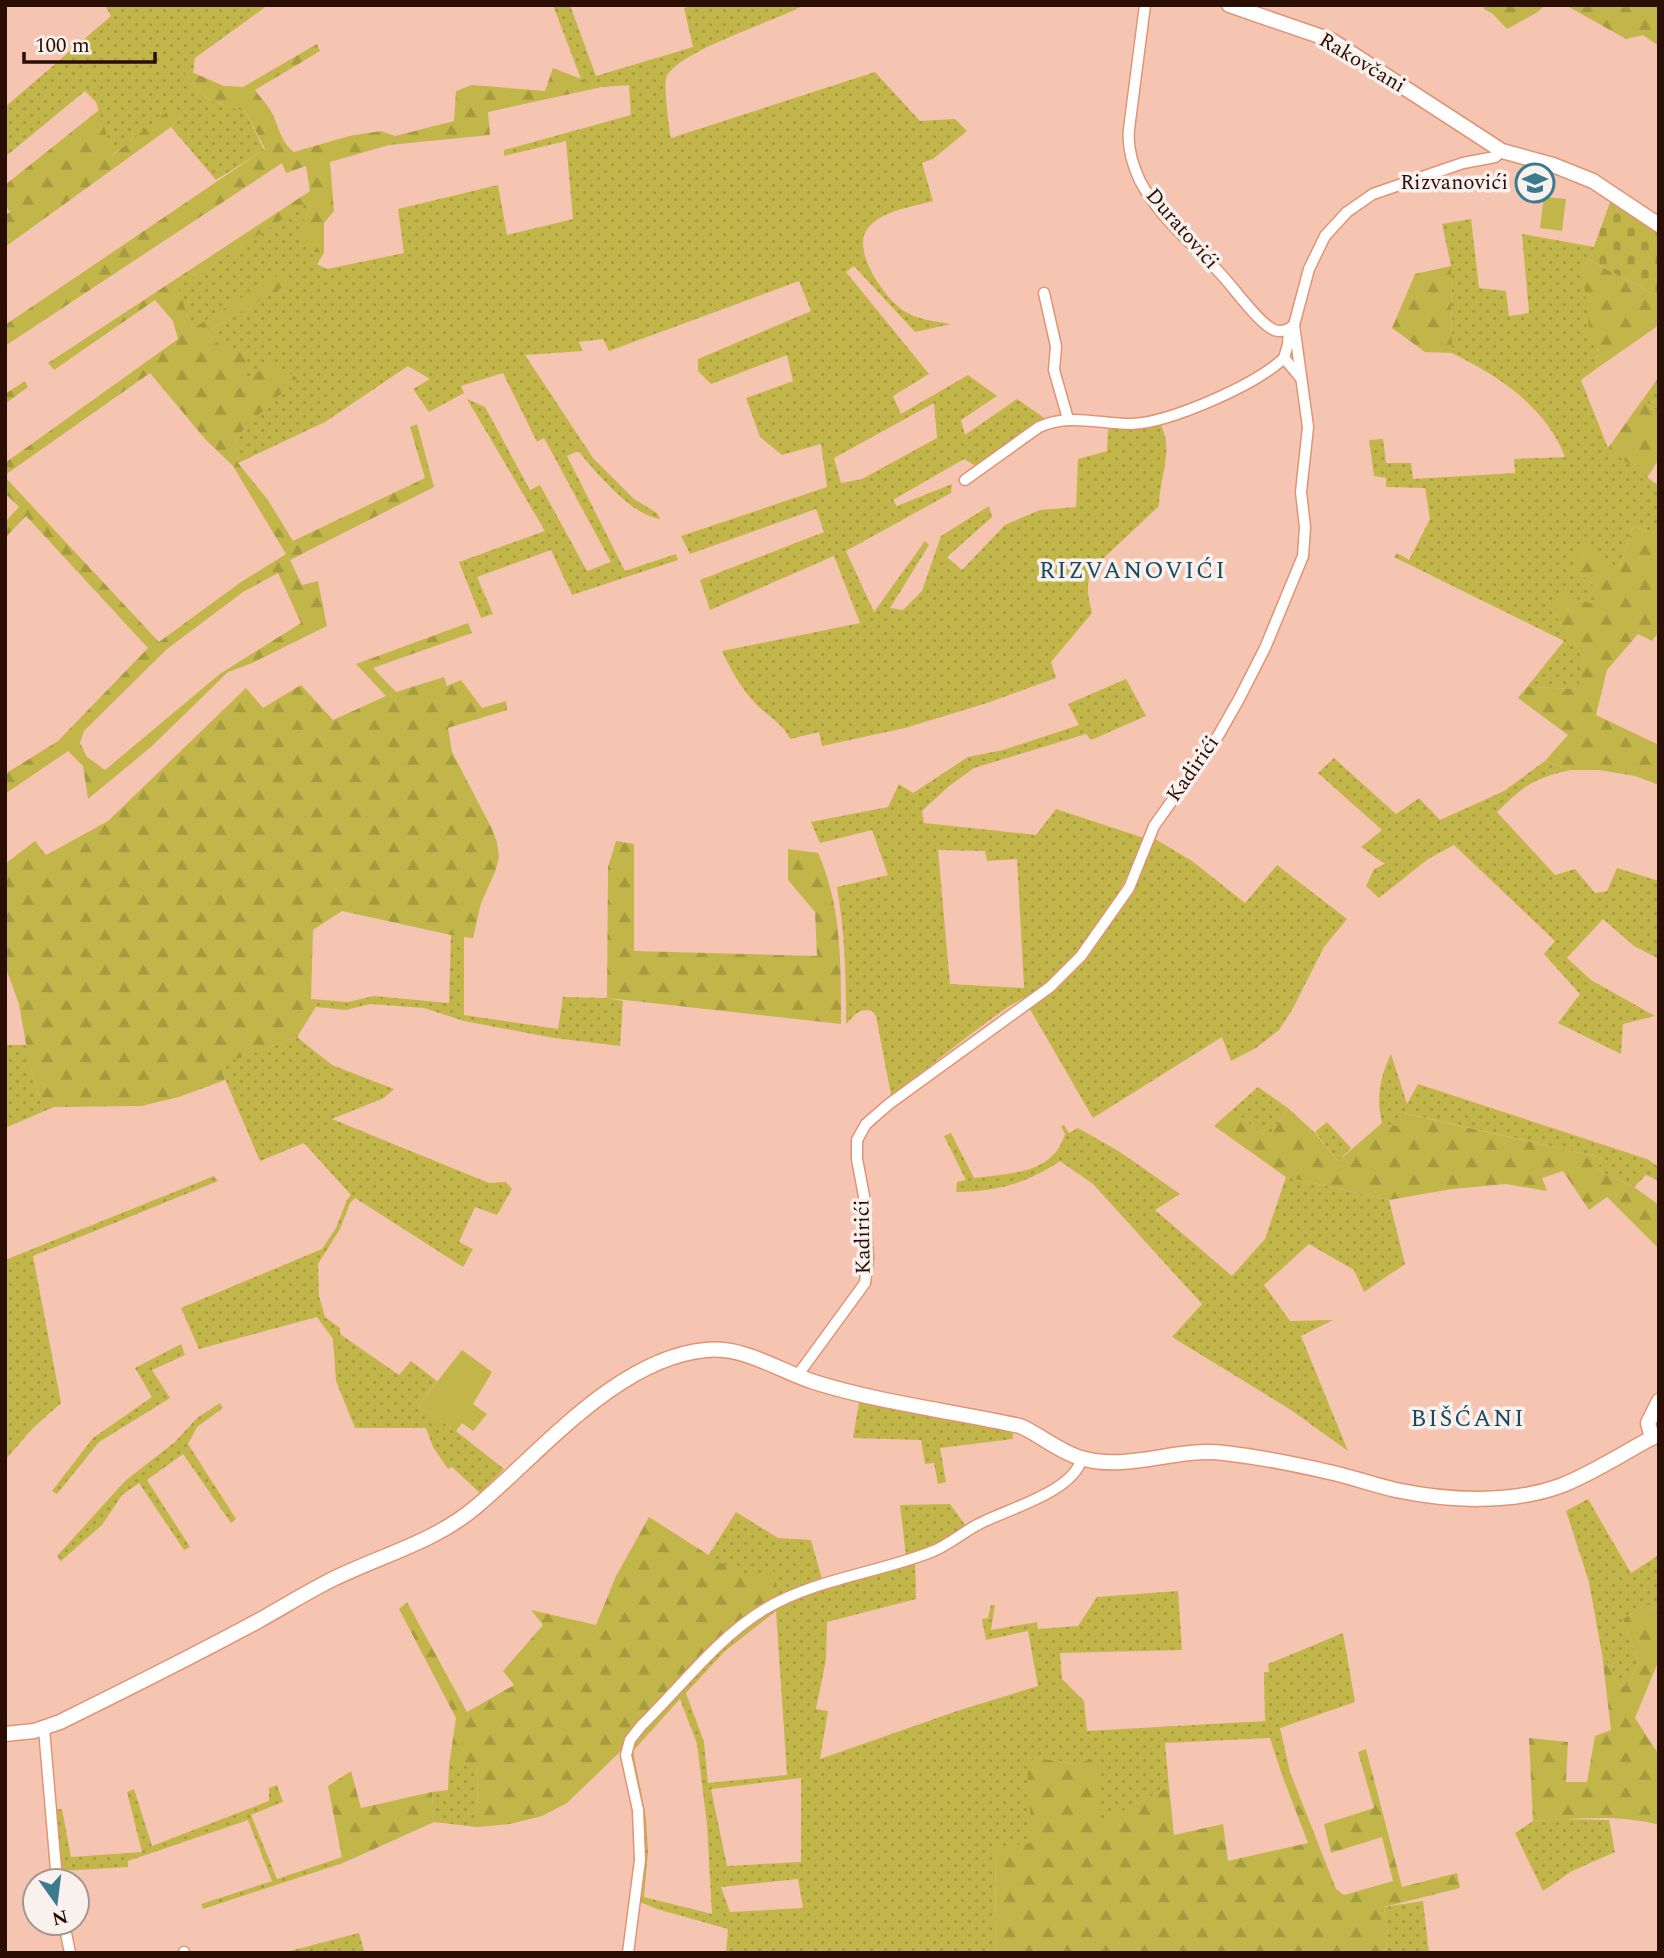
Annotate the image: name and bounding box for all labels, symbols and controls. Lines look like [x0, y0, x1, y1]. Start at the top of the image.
scale bar [24, 21, 156, 65]
street label: Rakovčani [1313, 25, 1411, 101]
text: 100 m [35, 30, 90, 62]
school or university icon: Rizvanovići [1514, 162, 1556, 204]
place label: Rizvanovići [1400, 167, 1508, 199]
street label: Duratovići [1137, 181, 1227, 277]
district label: RIZVANOVIĆI [1039, 553, 1227, 589]
street label: Kadirići [1158, 729, 1228, 809]
street label: Kadirići [846, 1199, 880, 1275]
district label: BIŠĆANI [1410, 1401, 1526, 1437]
north arrow [21, 1867, 91, 1937]
text: N [49, 1901, 71, 1933]

